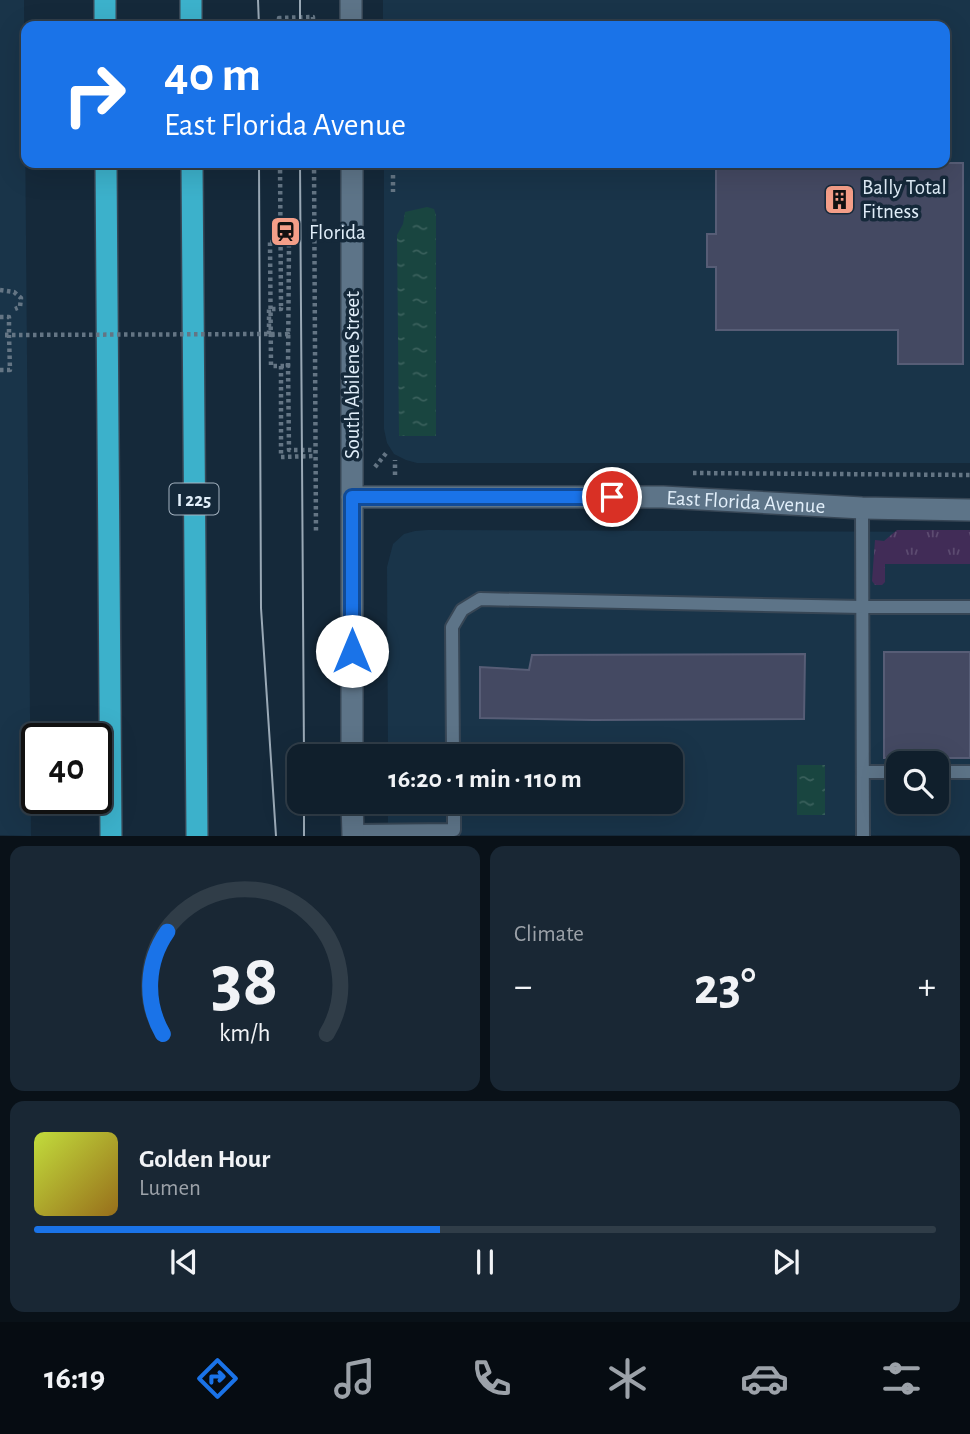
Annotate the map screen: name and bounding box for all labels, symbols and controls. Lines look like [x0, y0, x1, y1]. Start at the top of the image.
icon: right [49, 49, 140, 140]
text: 40 m [164, 51, 261, 100]
text: East Florida Avenue [164, 109, 406, 141]
place label: Bally Total Fitness [862, 177, 947, 222]
building icon: Bally Total Fitness [822, 182, 856, 216]
station icon: Florida [269, 215, 303, 249]
place label: Florida [309, 222, 366, 243]
street label: South Abilene Street [342, 291, 363, 459]
pin [582, 467, 642, 527]
icon: arrive [593, 478, 631, 516]
road number: I 225 [170, 484, 218, 514]
street label: East Florida Avenue [666, 487, 826, 517]
position arrow [315, 614, 389, 688]
speed limit sign: 40 [21, 723, 112, 814]
map controls [886, 751, 949, 814]
button: search [886, 751, 949, 814]
text: 16:20 · 1 min · 110 m [388, 766, 582, 792]
text: Climate [514, 923, 584, 946]
text: 38 [211, 947, 279, 1020]
text: 23° [694, 961, 756, 1013]
text: − [514, 968, 532, 1006]
text: + [918, 968, 936, 1006]
text: km/h [219, 1021, 271, 1046]
text: Golden Hour [139, 1146, 270, 1172]
text: Lumen [139, 1177, 201, 1200]
icon: previous [165, 1243, 203, 1281]
icon: pause [466, 1243, 504, 1281]
icon: next [767, 1243, 805, 1281]
icon: directions [193, 1354, 242, 1403]
icon: music [330, 1354, 379, 1403]
icon: phone [467, 1354, 516, 1403]
icon: climate [603, 1354, 652, 1403]
icon: car [740, 1354, 789, 1403]
icon: filters [877, 1354, 926, 1403]
text: 16:19 [44, 1362, 105, 1394]

